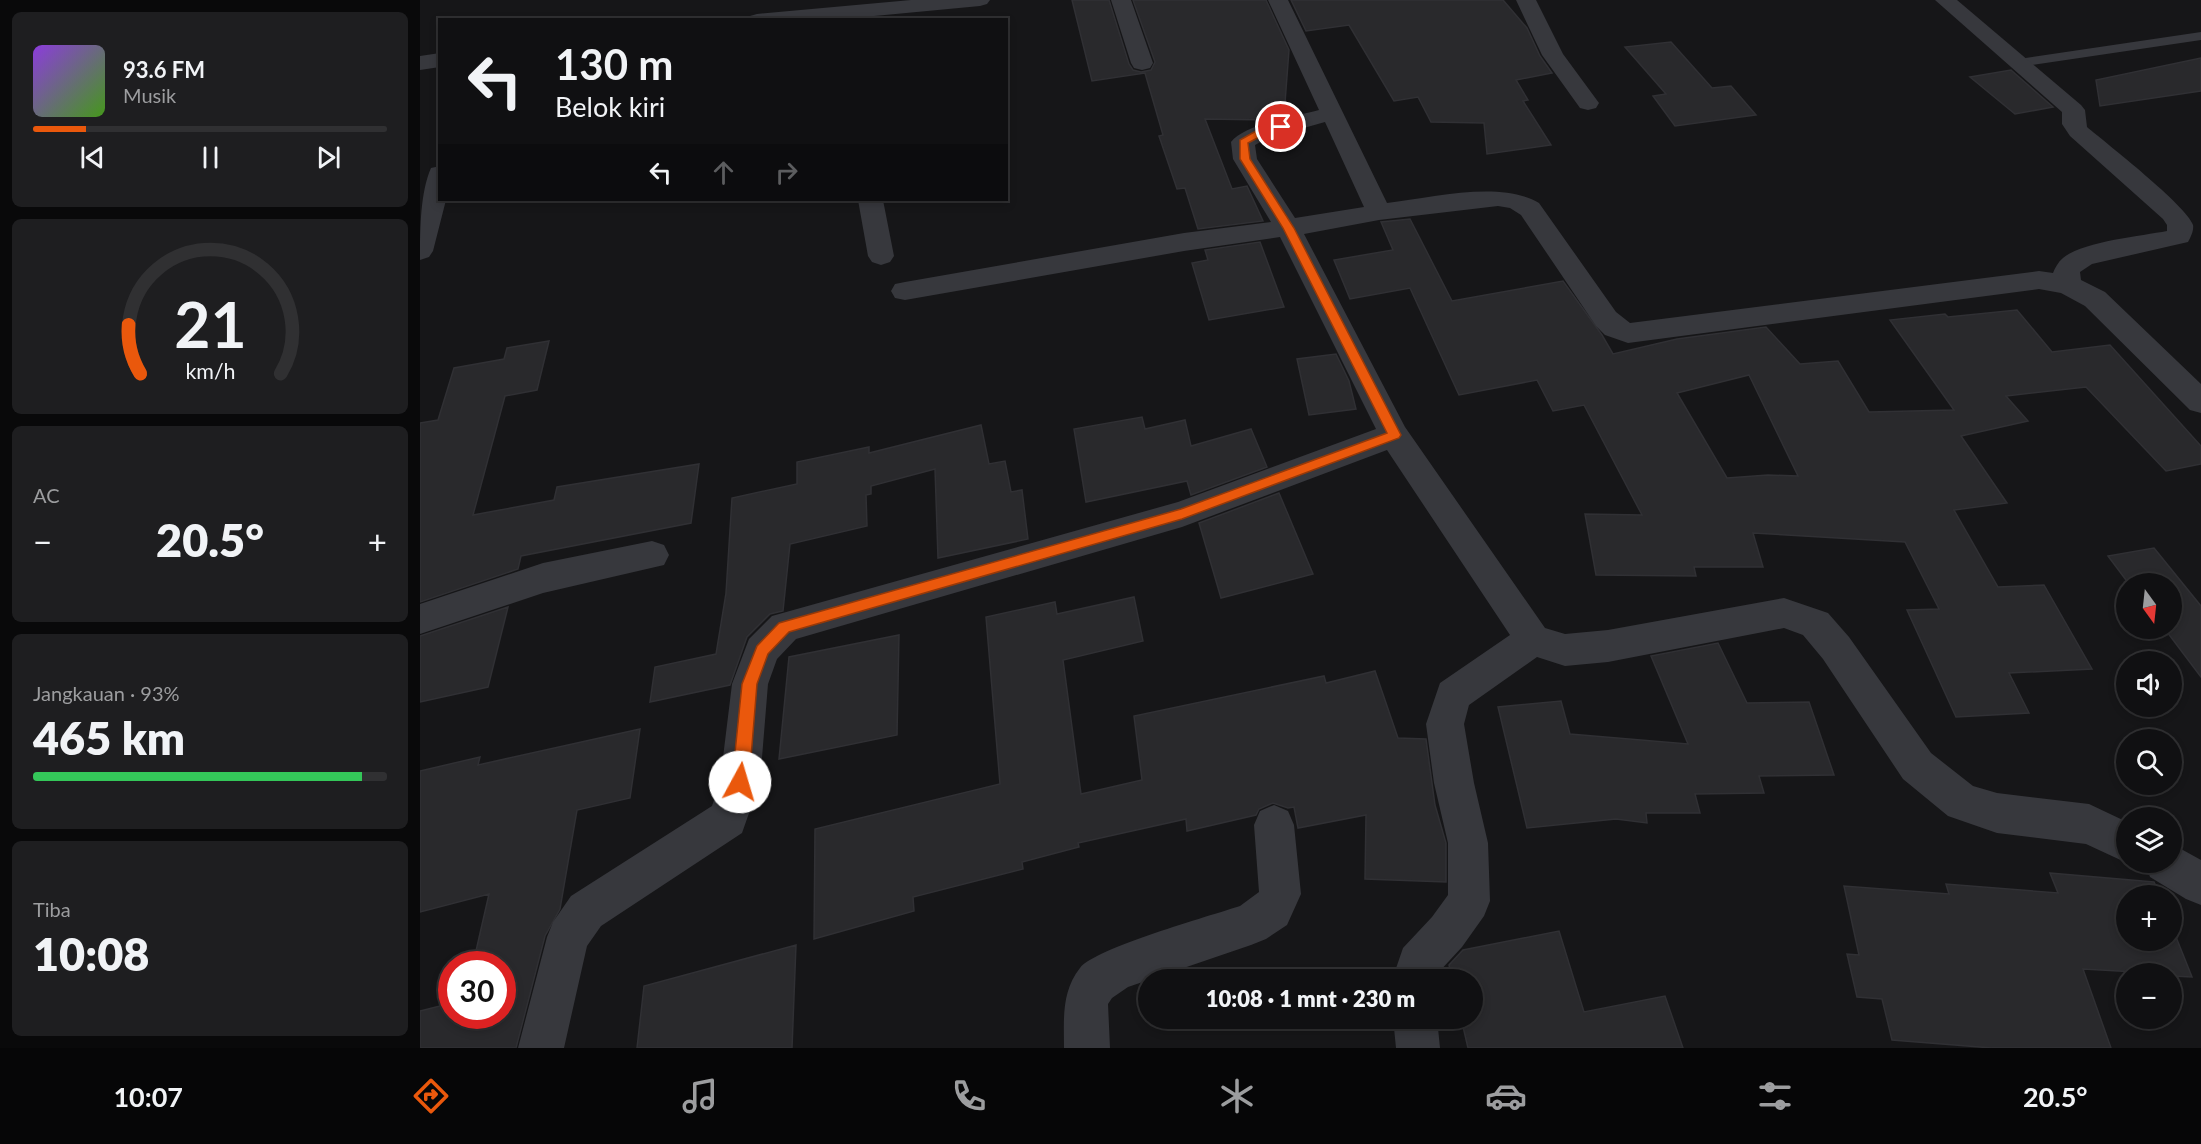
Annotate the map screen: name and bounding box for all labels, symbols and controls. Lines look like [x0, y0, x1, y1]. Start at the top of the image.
text: 130 m [555, 39, 673, 89]
icon: left [456, 42, 534, 120]
text: 93.6 FM [123, 56, 205, 83]
text: Musik [123, 83, 176, 107]
text: Belok kiri [555, 90, 665, 123]
pin [1255, 101, 1306, 152]
icon: arrive [1264, 110, 1297, 143]
icon: previous [76, 141, 109, 174]
icon: pause [194, 141, 227, 174]
icon: next [312, 141, 345, 174]
icon: left [644, 156, 677, 189]
icon: ahead [707, 156, 740, 189]
icon: right [770, 156, 803, 189]
text: 21 [174, 286, 246, 361]
text: km/h [185, 358, 235, 384]
text: AC [33, 483, 60, 507]
text: 20.5° [156, 513, 264, 567]
text: − [33, 521, 52, 561]
text: + [368, 521, 387, 561]
north arrow [2116, 573, 2182, 639]
map controls [2116, 573, 2182, 1029]
button: sound [2116, 651, 2182, 717]
text: Jangkauan · 93% [33, 681, 180, 705]
text: 465 km [33, 711, 185, 765]
button: search [2116, 729, 2182, 795]
position arrow [708, 750, 772, 814]
button: layers [2116, 807, 2182, 873]
button: + [2116, 885, 2182, 951]
text: Tiba [33, 897, 71, 921]
text: 10:08 [33, 927, 149, 981]
speed limit sign: 30 [438, 951, 516, 1029]
button: − [2116, 963, 2182, 1029]
text: 10:08 · 1 mnt · 230 m [1206, 985, 1415, 1012]
icon: directions [410, 1075, 452, 1117]
icon: music [679, 1075, 721, 1117]
icon: phone [948, 1075, 990, 1117]
icon: climate [1216, 1075, 1258, 1117]
icon: car [1485, 1075, 1527, 1117]
icon: filters [1754, 1075, 1796, 1117]
text: 10:07 [113, 1080, 183, 1113]
text: 20.5° [2023, 1080, 2088, 1113]

